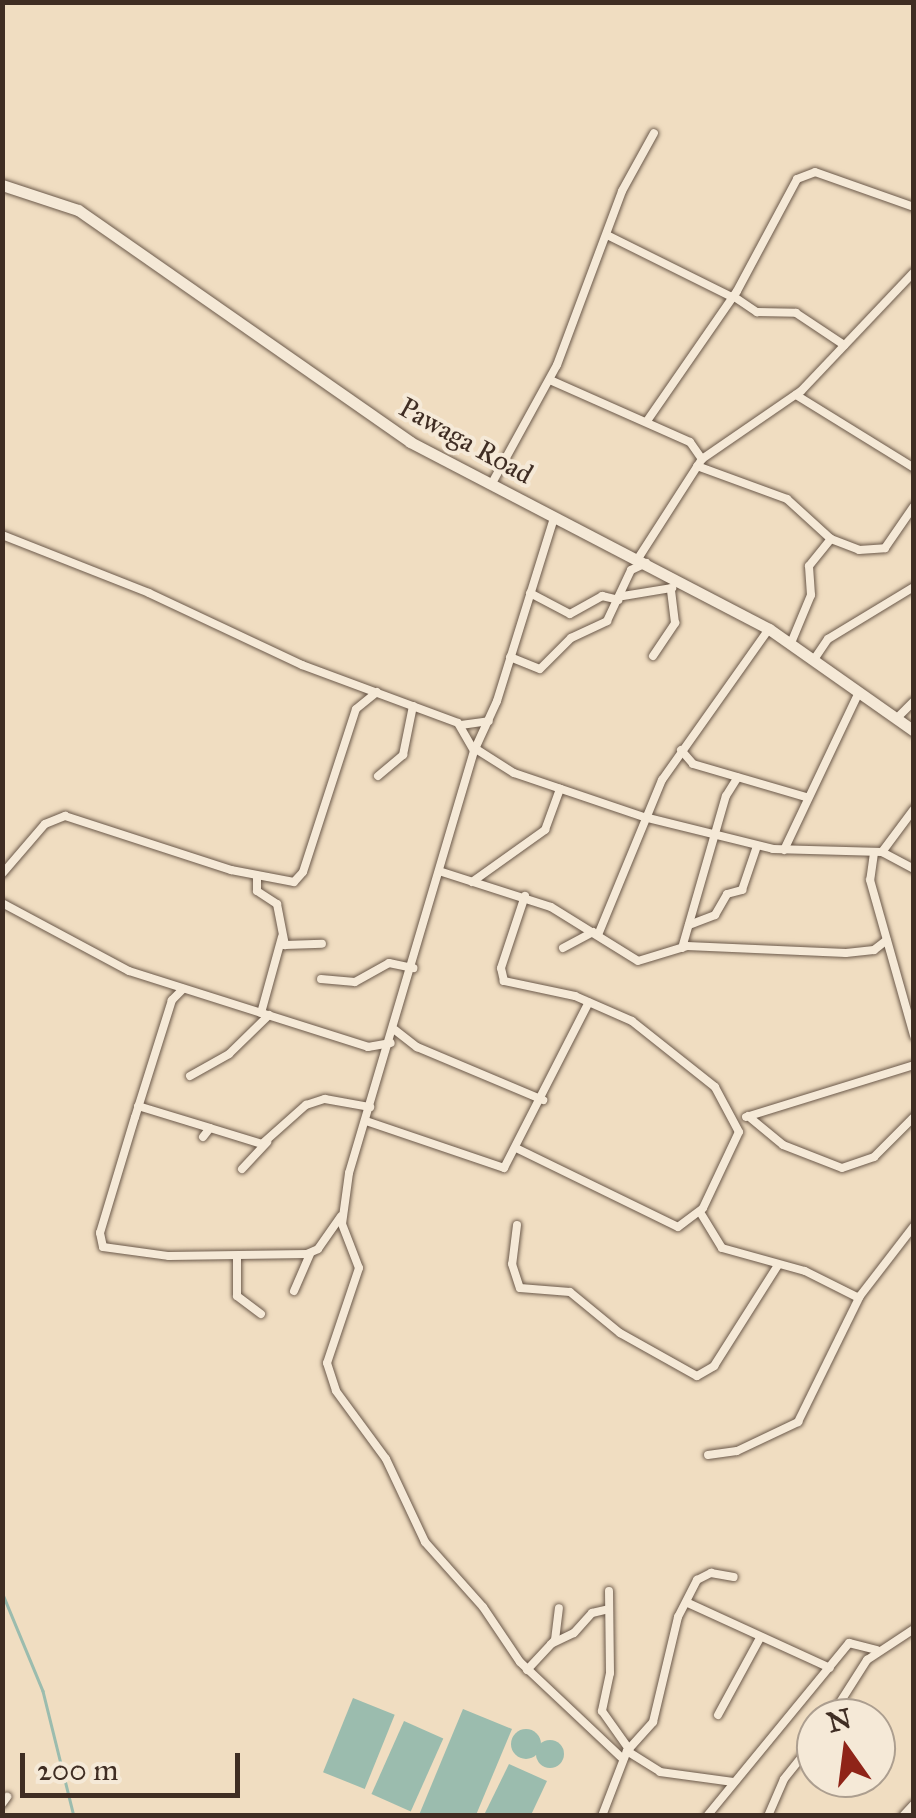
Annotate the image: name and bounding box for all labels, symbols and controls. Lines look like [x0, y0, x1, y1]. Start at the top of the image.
street label: Pawaga Road [393, 390, 539, 492]
north arrow [796, 1698, 896, 1798]
text: N [823, 1700, 855, 1740]
scale bar [25, 1733, 245, 1795]
text: 200 m [37, 1752, 118, 1788]

